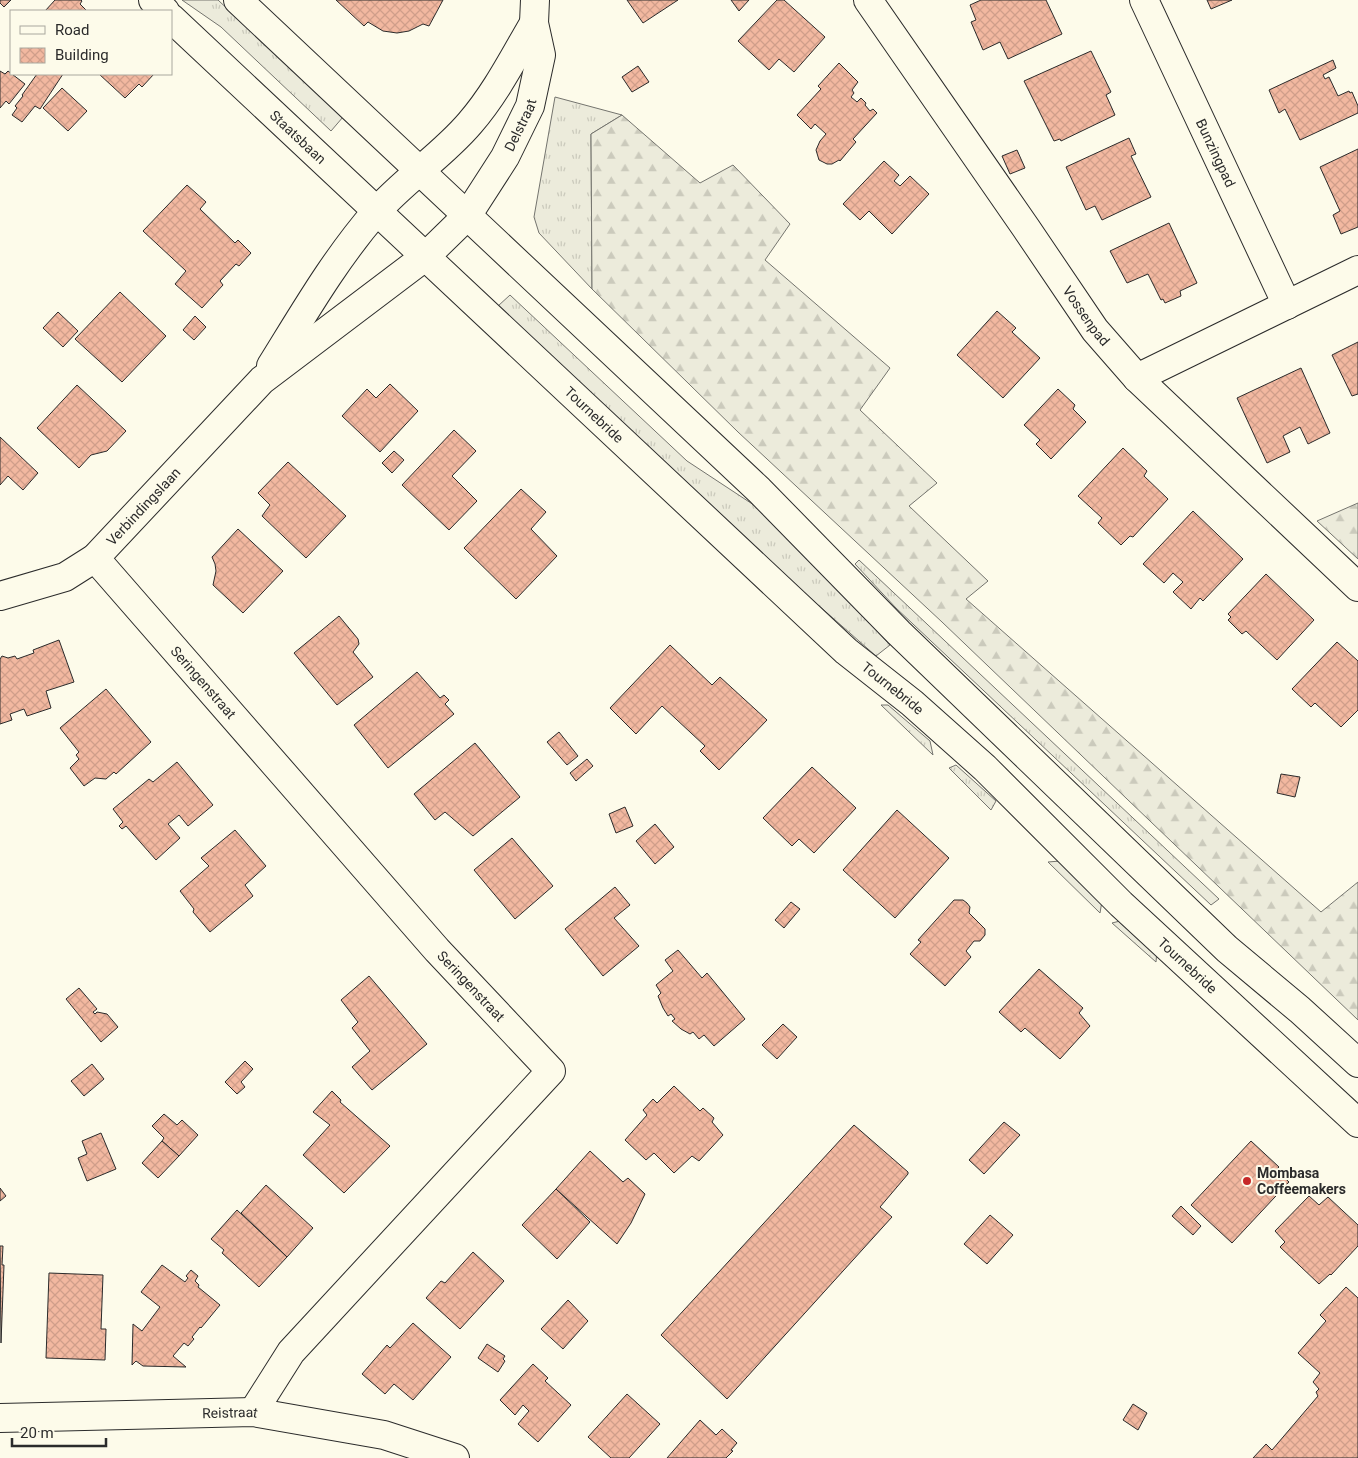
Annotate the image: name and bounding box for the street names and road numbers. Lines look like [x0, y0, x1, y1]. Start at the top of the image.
street label: Delstraat [501, 97, 539, 154]
street label: Staatsbaan [267, 107, 329, 167]
street label: Bunzingpad [1193, 116, 1239, 190]
street label: Vossenpad [1060, 283, 1113, 349]
street label: Tournebride [561, 383, 627, 446]
street label: Verbindingslaan [103, 464, 184, 548]
street label: Seringenstraat [168, 643, 240, 722]
street label: Tournebride [859, 659, 927, 718]
street label: Tournebride [1155, 934, 1220, 997]
street label: Seringenstraat [434, 948, 508, 1025]
street label: Reistraat [202, 1404, 259, 1421]

